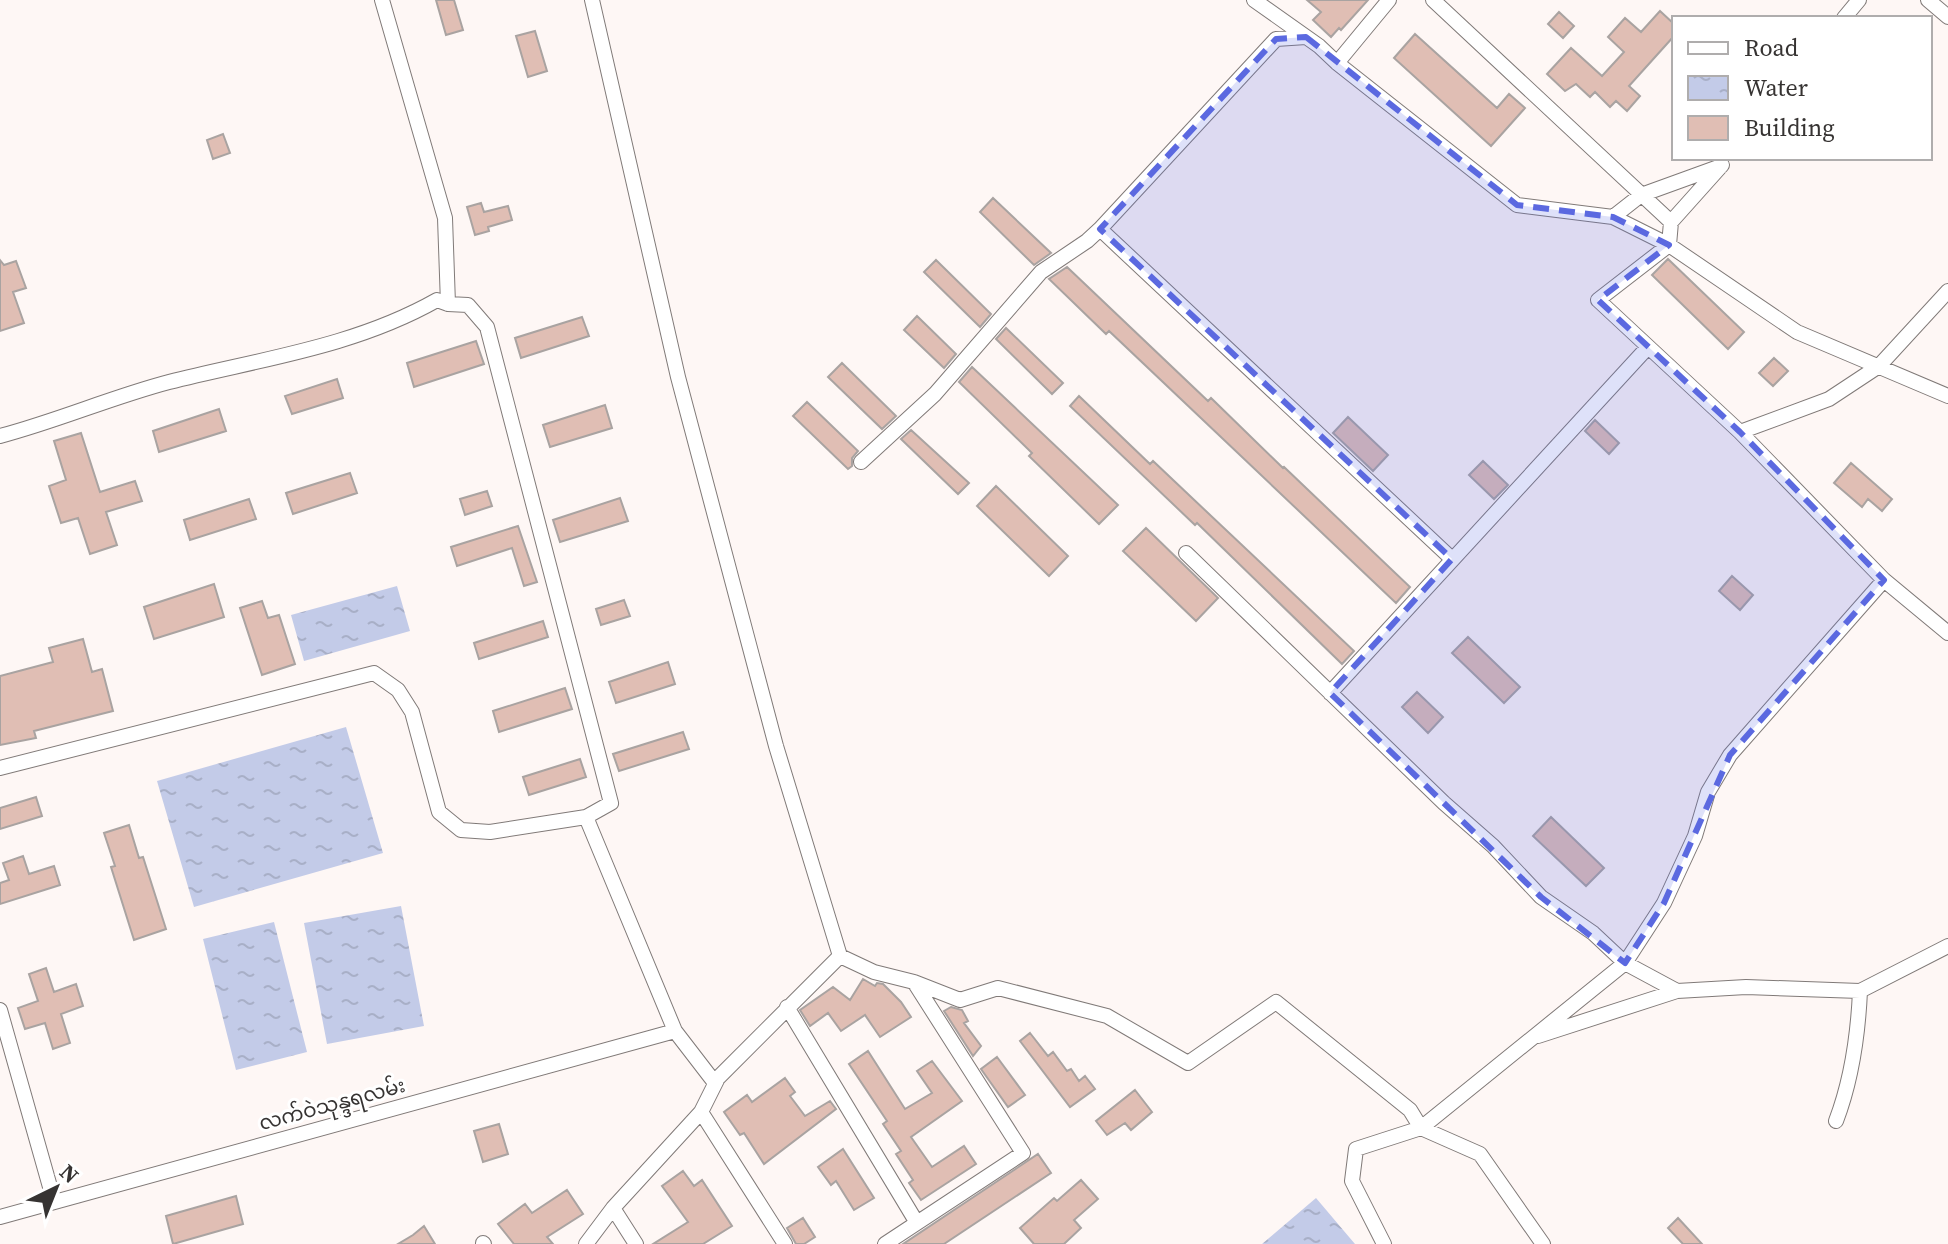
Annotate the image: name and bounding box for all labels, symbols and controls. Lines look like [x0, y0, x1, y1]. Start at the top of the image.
legend [1672, 16, 1932, 160]
text: Road [1744, 31, 1799, 64]
text: Water [1744, 71, 1808, 104]
text: Building [1744, 111, 1835, 144]
street label: လက်ဝဲသုန္ဒရလမ်း [256, 1071, 409, 1140]
north arrow [16, 1148, 96, 1228]
text: N [54, 1157, 86, 1190]

